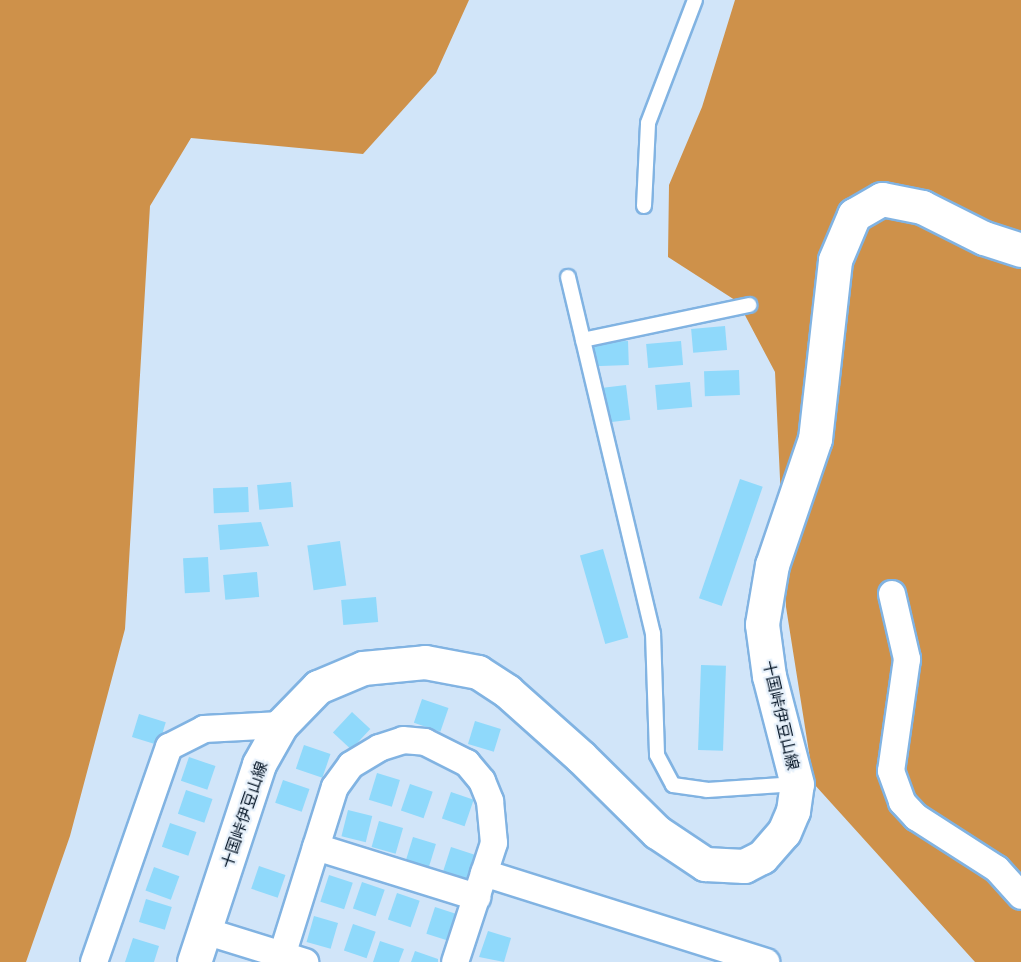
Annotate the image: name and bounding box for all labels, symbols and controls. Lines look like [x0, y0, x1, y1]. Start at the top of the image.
street label: 十国峠伊豆山線 [759, 658, 803, 772]
street label: 十国峠伊豆山線 [217, 759, 271, 871]

